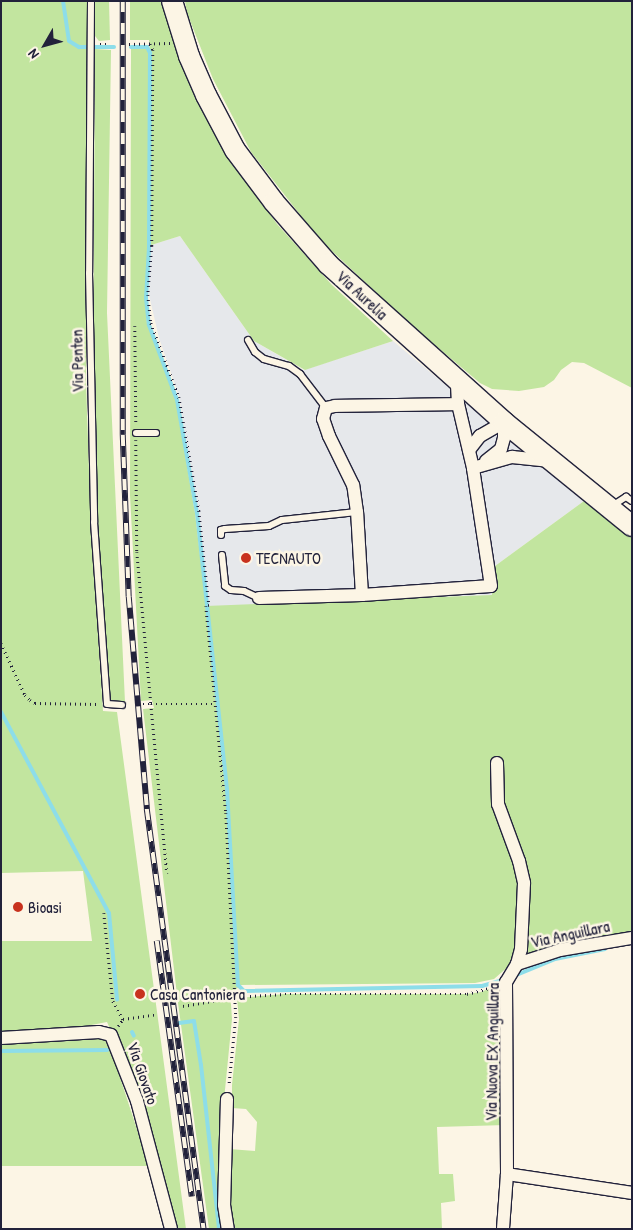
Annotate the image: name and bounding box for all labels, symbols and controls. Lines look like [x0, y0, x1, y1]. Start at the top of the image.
north arrow [20, 20, 70, 70]
text: N [23, 46, 43, 63]
street label: Via Aurelia [332, 266, 392, 324]
street label: Via Penten [67, 329, 87, 393]
place label: TECNAUTO [256, 548, 321, 568]
marker: TECNAUTO [240, 552, 252, 564]
place label: Bioasi [28, 897, 62, 917]
marker: Bioasi [12, 901, 24, 913]
street label: Via Anguillara [529, 916, 611, 952]
street label: Via Nuova EX Anguillara [481, 983, 503, 1121]
place label: Casa Cantoniera [150, 984, 245, 1004]
marker: Casa Cantoniera [134, 988, 146, 1000]
street label: Via Giovato [123, 1039, 163, 1107]

